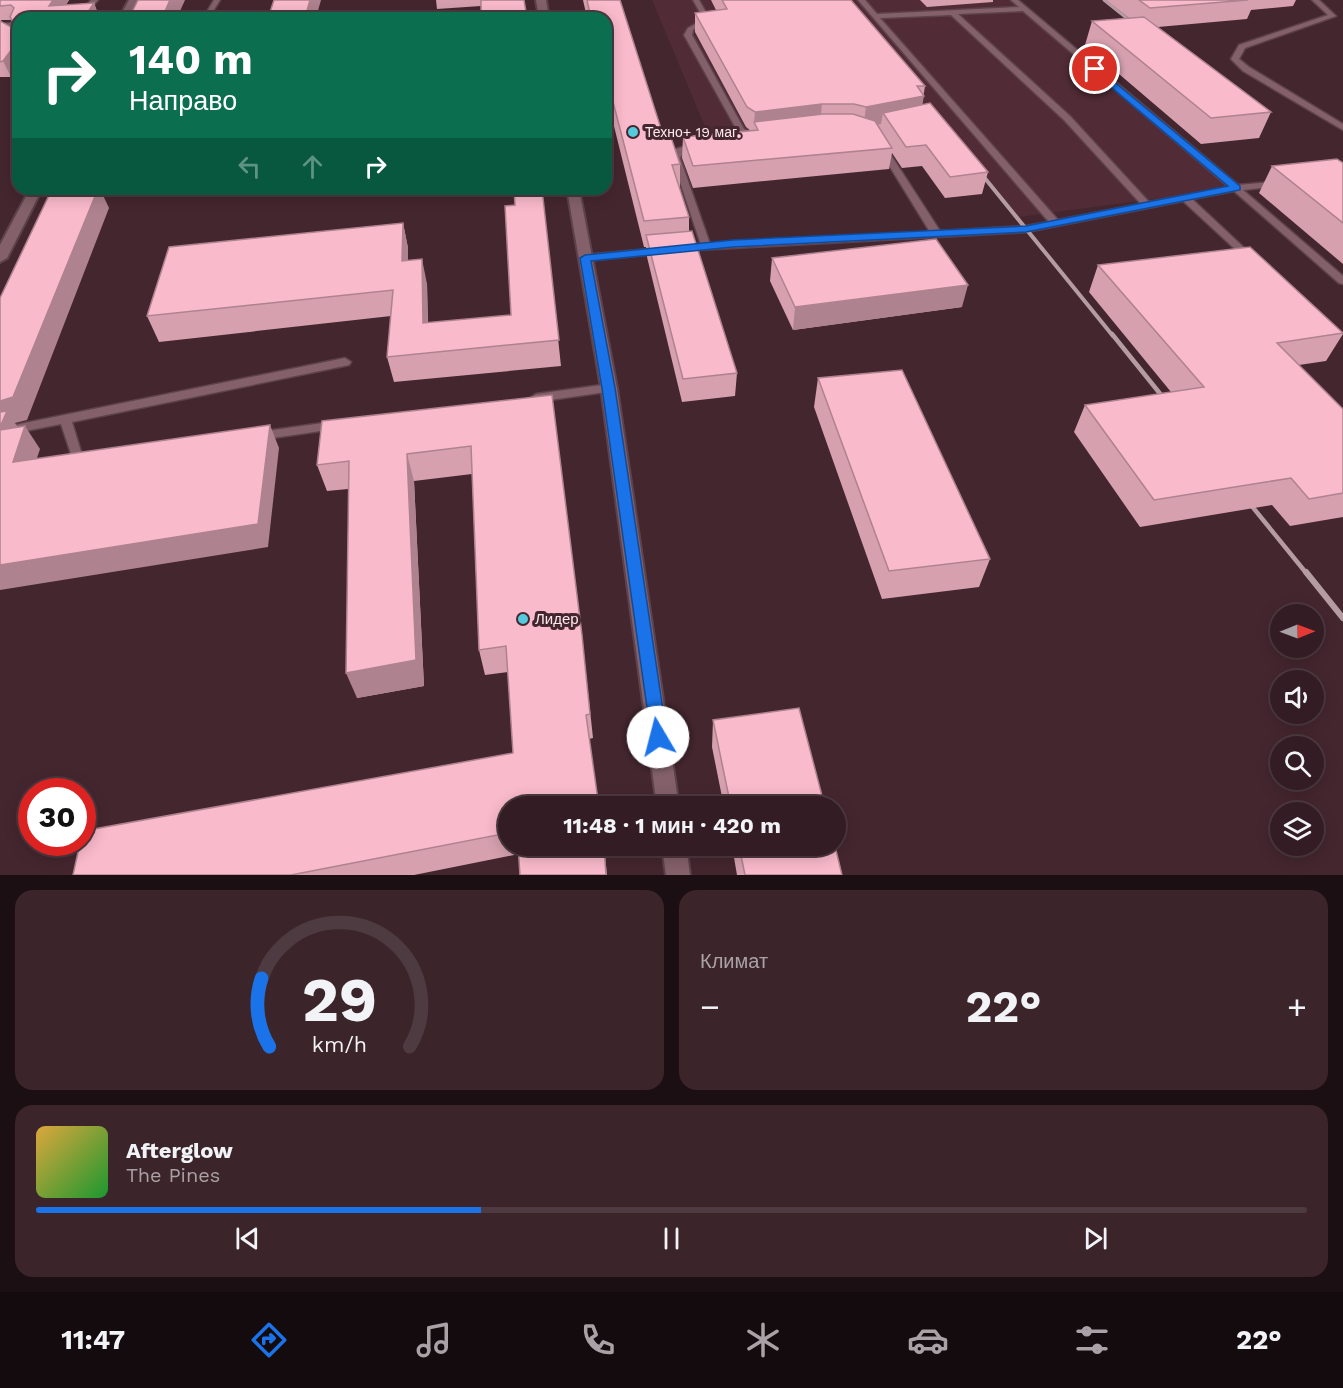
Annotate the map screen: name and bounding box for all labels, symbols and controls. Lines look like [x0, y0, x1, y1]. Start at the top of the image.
text: 140 m [129, 35, 253, 84]
icon: right [30, 36, 108, 114]
pin [1069, 43, 1120, 94]
icon: arrive [1078, 52, 1111, 85]
text: Направо [129, 85, 237, 117]
place label: Техно+ 19 маг. [645, 124, 741, 140]
marker: Техно+ 19 маг. [626, 125, 640, 139]
icon: left [233, 150, 266, 183]
icon: ahead [296, 150, 329, 183]
icon: right [359, 150, 392, 183]
north arrow [1270, 604, 1324, 658]
map controls [1270, 604, 1324, 856]
place label: Лидер [535, 610, 579, 628]
marker: Лидер [516, 612, 530, 626]
button: sound [1270, 670, 1324, 724]
position arrow [626, 705, 690, 769]
button: search [1270, 736, 1324, 790]
speed limit sign: 30 [18, 778, 96, 856]
button: layers [1270, 802, 1324, 856]
text: 11:48 · 1 мин · 420 m [563, 813, 781, 838]
text: Климат [700, 949, 768, 973]
text: 29 [302, 963, 377, 1036]
text: 22° [966, 980, 1041, 1033]
text: − [700, 987, 720, 1026]
text: + [1287, 987, 1307, 1026]
text: km/h [312, 1032, 367, 1057]
text: Afterglow [126, 1138, 233, 1163]
text: The Pines [126, 1163, 220, 1187]
icon: previous [231, 1222, 264, 1255]
icon: pause [655, 1222, 688, 1255]
icon: next [1079, 1222, 1112, 1255]
icon: directions [248, 1319, 290, 1361]
icon: music [413, 1319, 455, 1361]
icon: phone [577, 1319, 619, 1361]
icon: climate [742, 1319, 784, 1361]
icon: car [907, 1319, 949, 1361]
icon: filters [1071, 1319, 1113, 1361]
text: 11:47 [61, 1324, 125, 1356]
text: 22° [1236, 1324, 1282, 1356]

